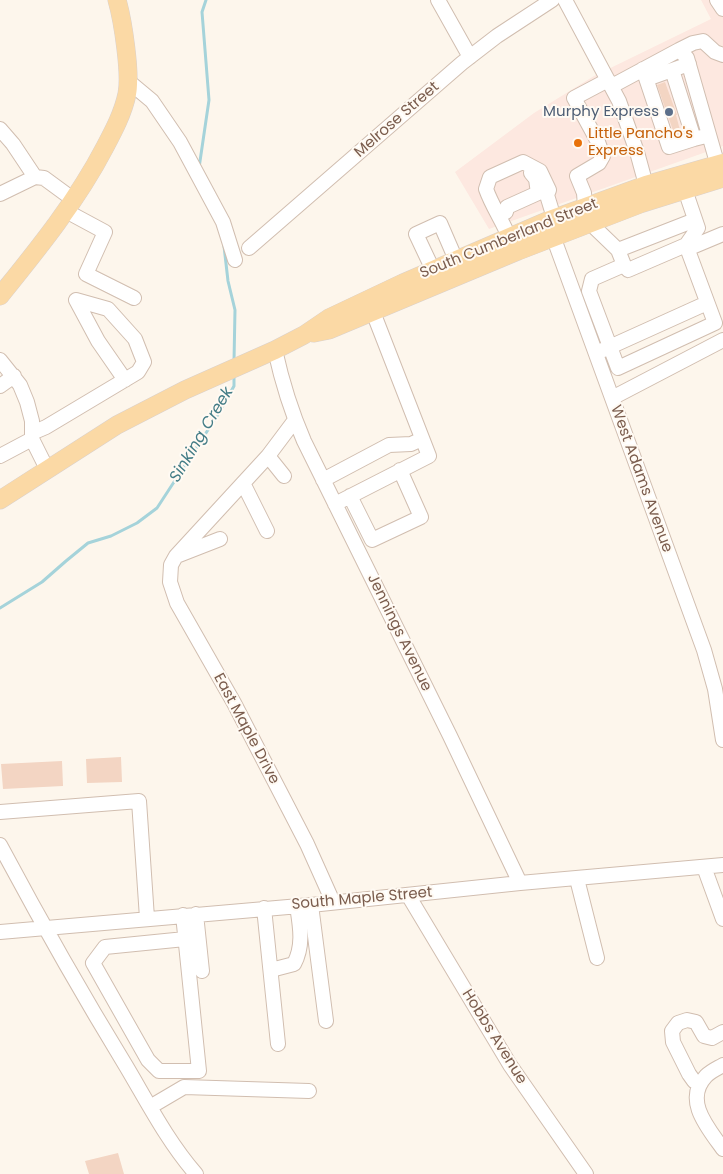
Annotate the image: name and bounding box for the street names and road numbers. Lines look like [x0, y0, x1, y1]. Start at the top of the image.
street label: Melrose Street [351, 78, 443, 162]
street label: South Cumberland Street [417, 195, 601, 283]
street label: West Adams Avenue [606, 403, 676, 555]
street label: Jennings Avenue [363, 572, 435, 694]
street label: East Maple Drive [209, 671, 283, 787]
street label: South Maple Street [291, 884, 433, 914]
street label: Hobbs Avenue [458, 986, 530, 1088]

